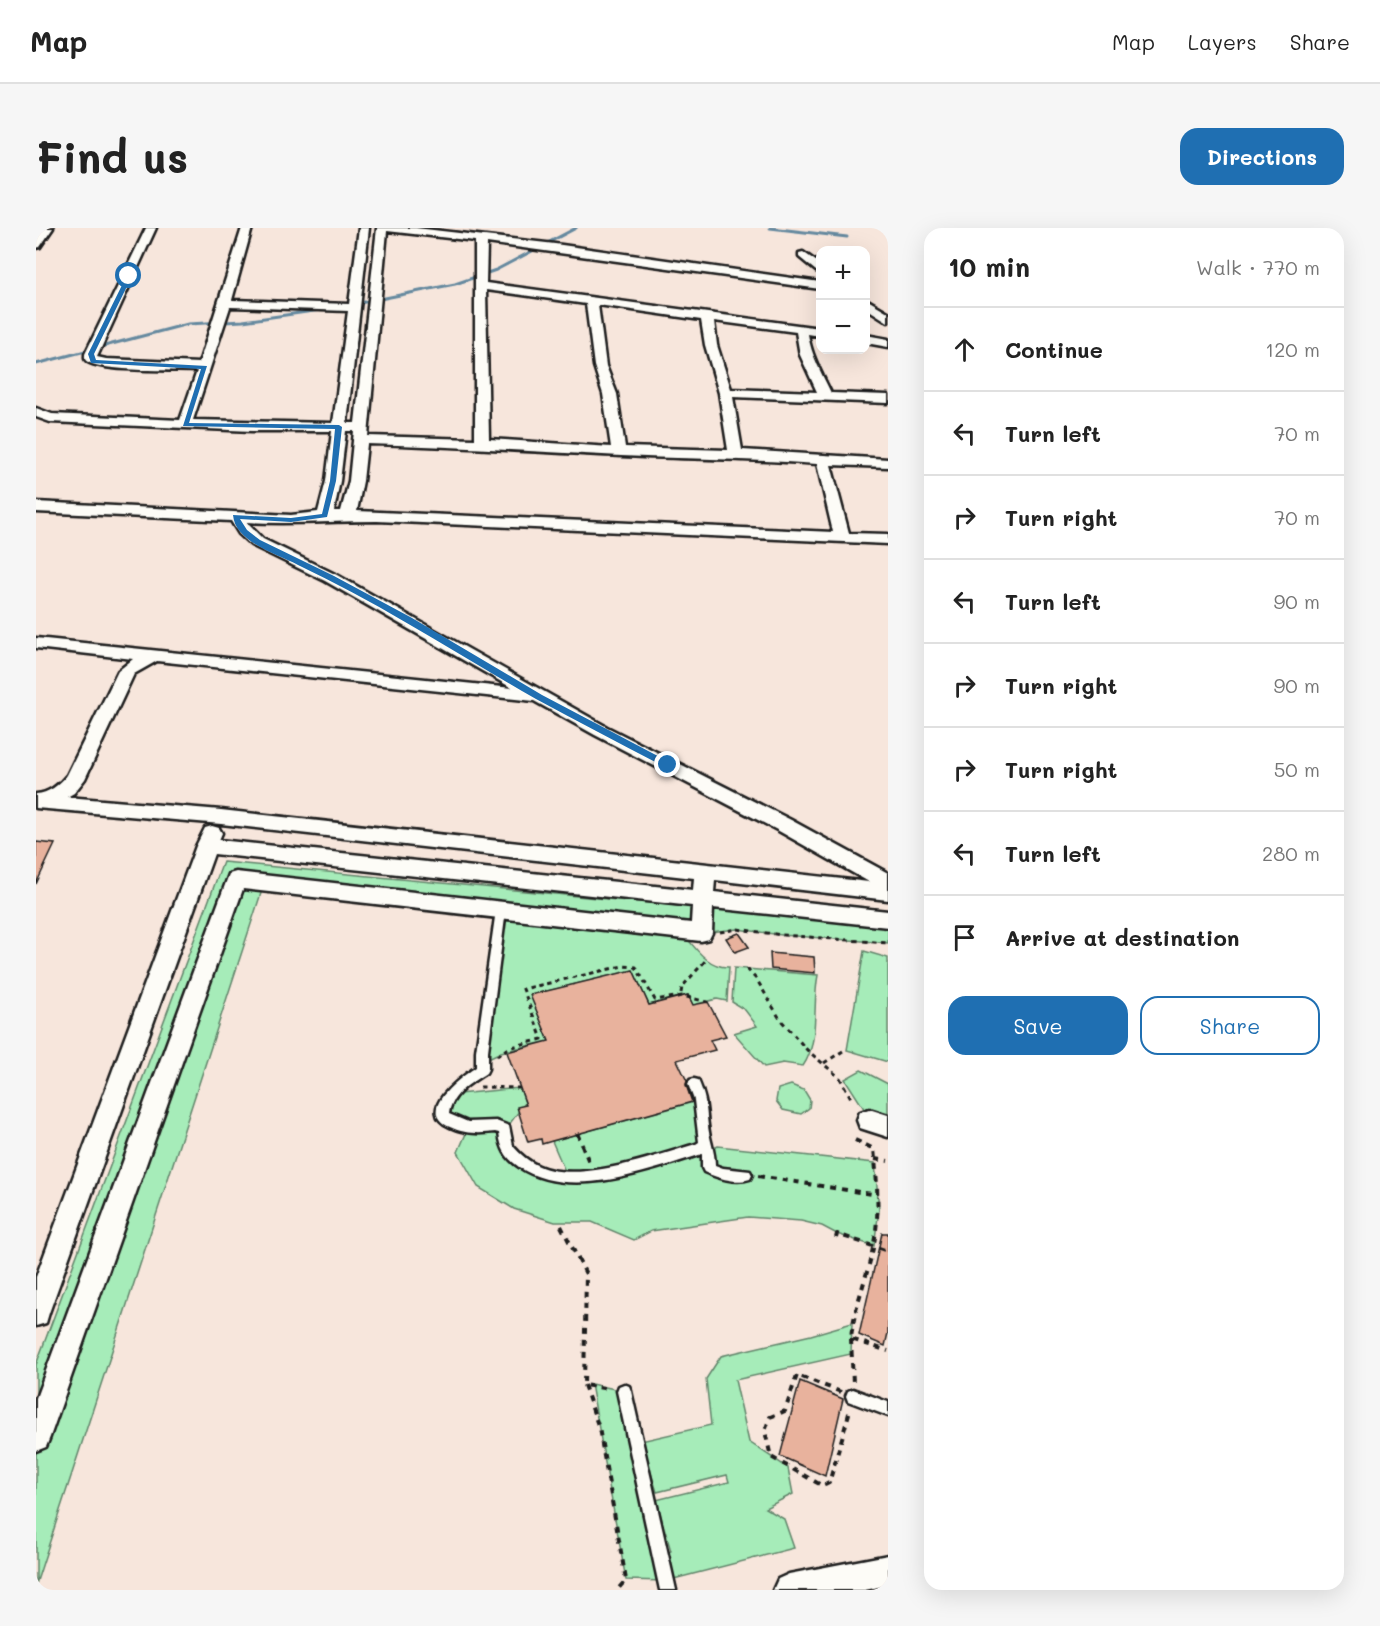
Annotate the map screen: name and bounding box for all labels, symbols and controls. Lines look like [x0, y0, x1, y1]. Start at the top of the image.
text: Map [30, 23, 87, 59]
text: Map [1112, 28, 1155, 55]
text: Layers [1188, 28, 1257, 55]
text: Share [1290, 28, 1350, 55]
button: Directions [1180, 128, 1344, 185]
text: Find us [36, 129, 188, 184]
map controls [816, 246, 870, 354]
button: + [816, 246, 870, 300]
text: 10 min [948, 250, 1030, 284]
text: Walk · 770 m [1196, 254, 1320, 280]
route start [115, 262, 141, 288]
button: − [816, 300, 870, 354]
icon: ahead [948, 333, 981, 366]
text: Continue [1005, 335, 1103, 364]
text: 120 m [1265, 336, 1320, 362]
icon: left [948, 417, 981, 450]
text: Turn left [1005, 419, 1101, 448]
text: 70 m [1274, 420, 1320, 446]
icon: right [948, 501, 981, 534]
text: Turn right [1005, 503, 1117, 532]
text: 70 m [1274, 504, 1320, 530]
icon: left [948, 585, 981, 618]
text: Turn left [1005, 587, 1101, 616]
text: 90 m [1274, 588, 1320, 614]
icon: right [948, 669, 981, 702]
text: Turn right [1005, 671, 1117, 700]
text: 90 m [1274, 672, 1320, 698]
route end [654, 751, 680, 777]
icon: right [948, 753, 981, 786]
text: Turn right [1005, 755, 1117, 784]
text: 50 m [1274, 756, 1320, 782]
icon: left [948, 837, 981, 870]
text: Turn left [1005, 839, 1101, 868]
text: 280 m [1262, 840, 1320, 866]
icon: arrive [948, 921, 981, 954]
text: Arrive at destination [1005, 923, 1240, 952]
button: Save [948, 996, 1128, 1055]
button: Share [1140, 996, 1320, 1055]

